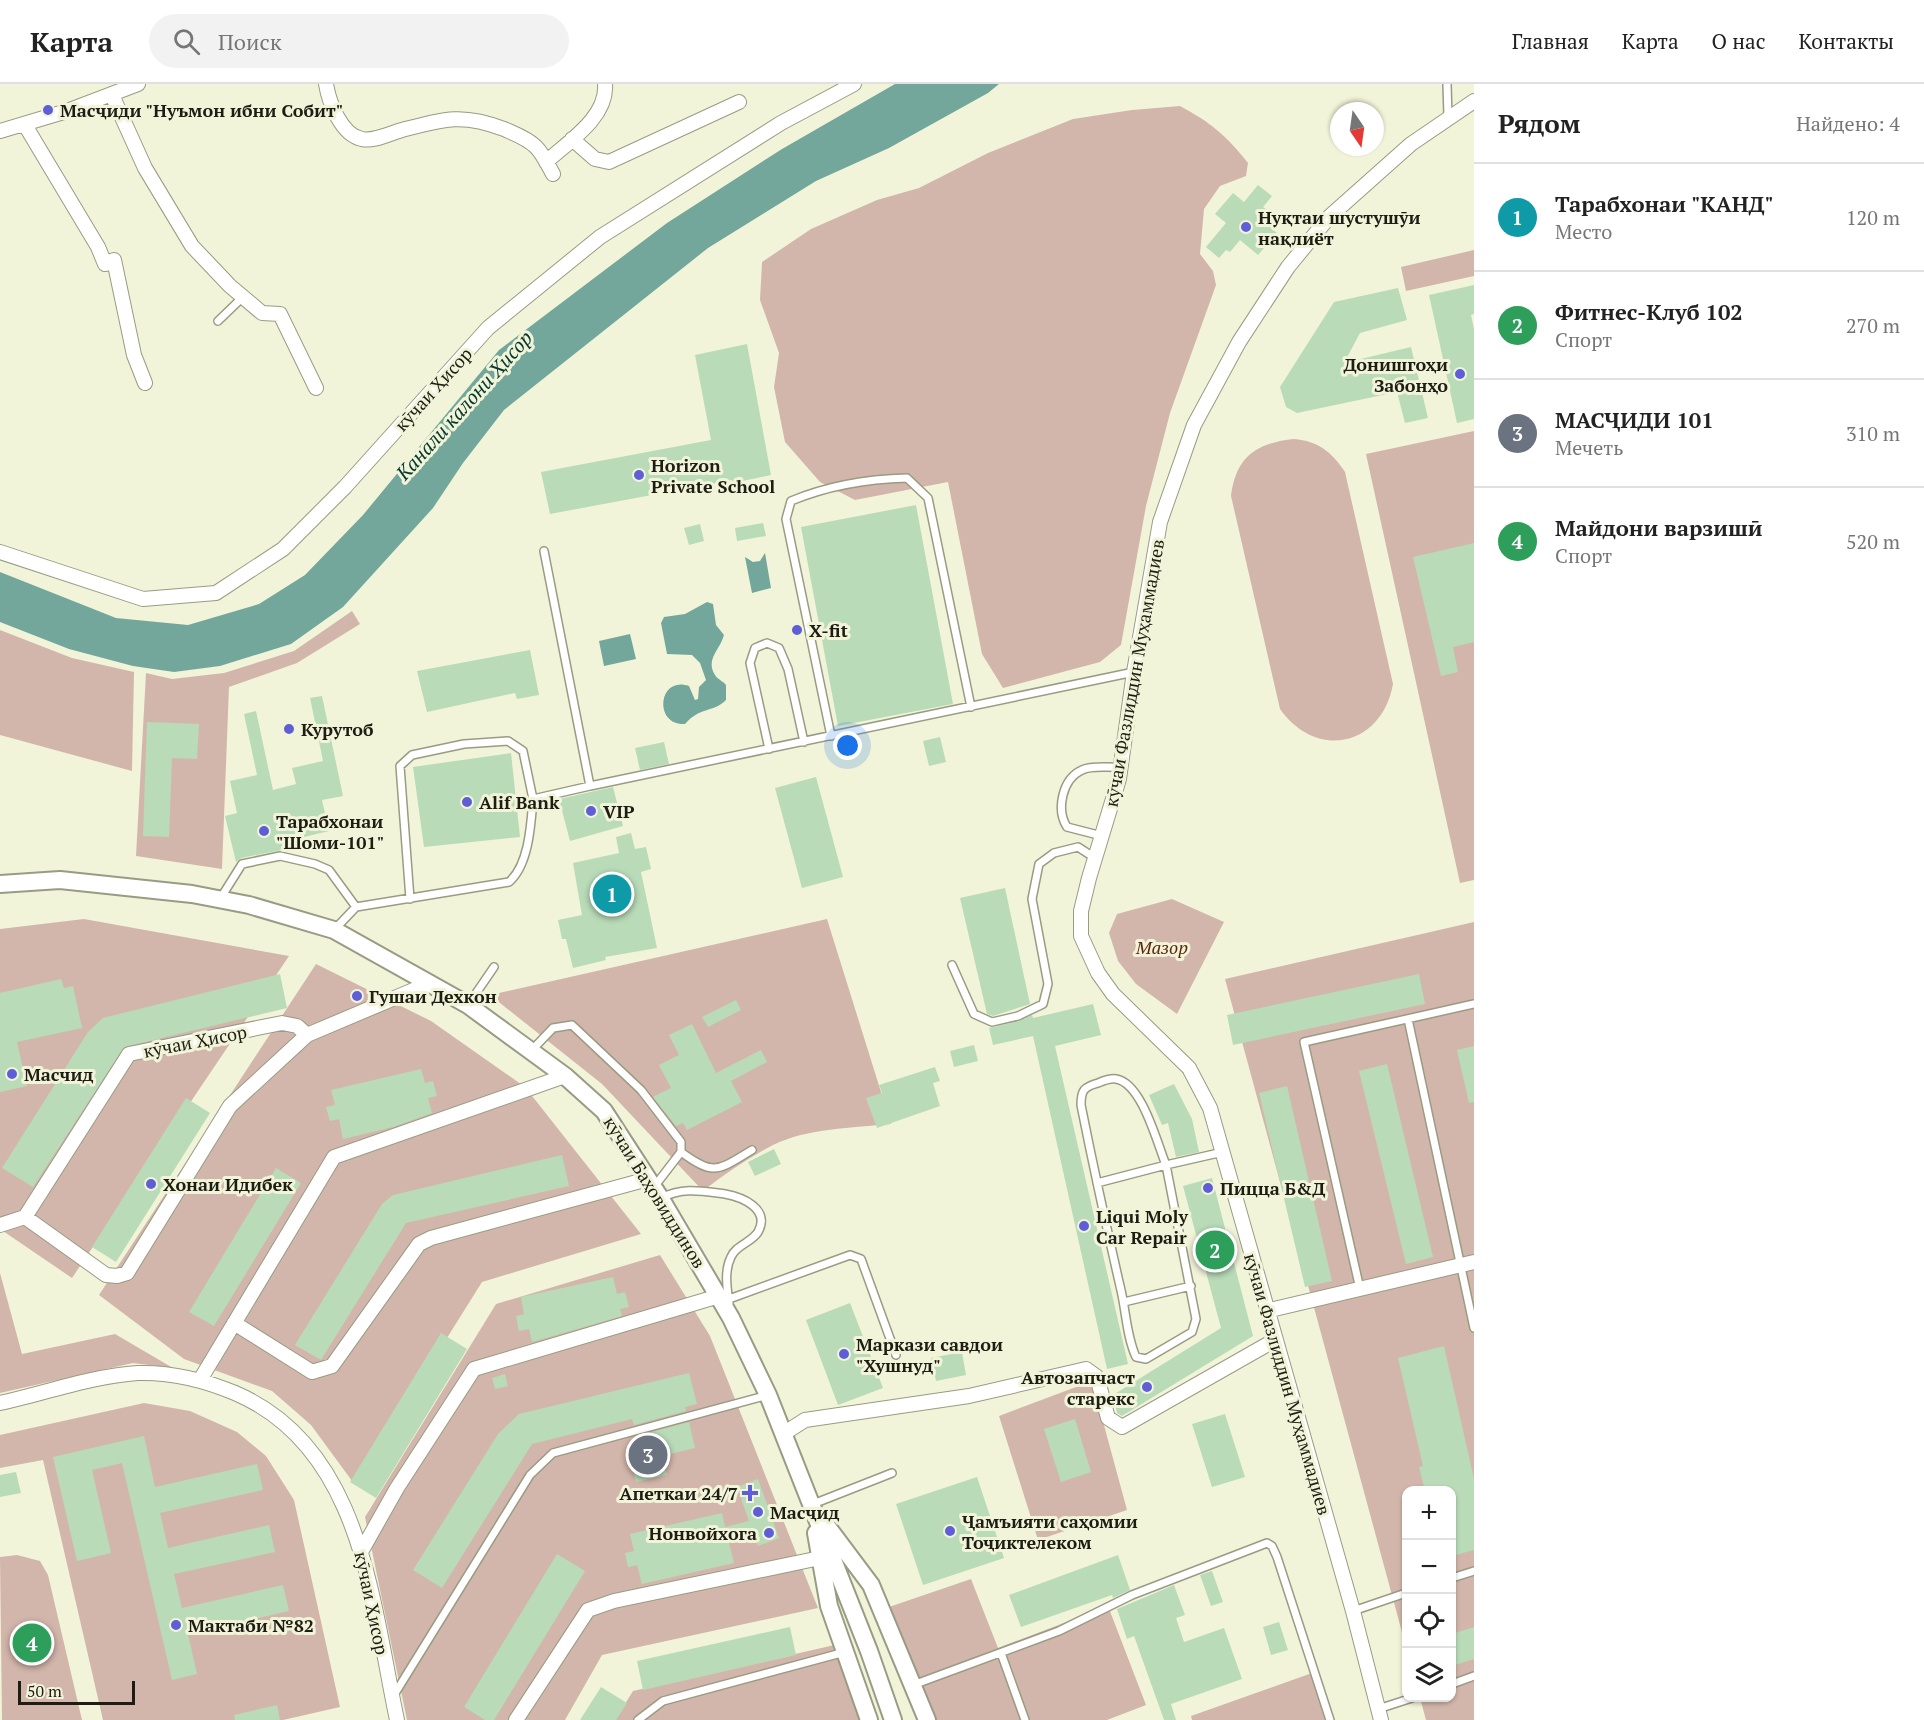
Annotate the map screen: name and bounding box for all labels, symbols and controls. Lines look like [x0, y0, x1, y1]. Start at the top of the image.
search box [149, 14, 569, 68]
text: Карта [30, 23, 113, 60]
icon: search [170, 25, 203, 58]
text: Поиск [218, 27, 282, 56]
text: Главная [1512, 27, 1589, 55]
text: Карта [1622, 27, 1679, 55]
text: О нас [1712, 27, 1765, 55]
text: Контакты [1798, 27, 1894, 55]
place label: Масҷиди "Нуъмон ибни Собит" [60, 98, 343, 122]
north arrow [1330, 102, 1384, 156]
marker: Масҷиди "Нуъмон ибни Собит" [41, 103, 55, 117]
text: Рядом [1498, 106, 1581, 140]
text: Найдено: 4 [1796, 110, 1900, 137]
text: Тарабхонаи "КАНД" [1555, 189, 1774, 218]
text: 1 [1512, 204, 1523, 231]
text: 120 m [1846, 204, 1900, 231]
place label: Нуқтаи шустушӯи нақлиёт [1258, 205, 1421, 250]
text: Место [1555, 218, 1612, 245]
marker: Нуқтаи шустушӯи нақлиёт [1239, 220, 1253, 234]
text: Фитнес-Клуб 102 [1555, 297, 1743, 326]
text: 2 [1512, 312, 1523, 339]
text: 270 m [1846, 312, 1900, 339]
water label: Канали калони Ҳисор [389, 324, 538, 486]
text: Спорт [1555, 326, 1612, 353]
street label: кӯчаи Ҳисор [389, 342, 477, 436]
place label: Донишгоҳи Забонҳо [1344, 352, 1448, 397]
marker: Донишгоҳи Забонҳо [1453, 367, 1467, 381]
text: МАСҶИДИ 101 [1555, 405, 1714, 434]
text: 3 [1512, 420, 1523, 447]
text: 310 m [1846, 420, 1900, 447]
text: Мечеть [1555, 434, 1623, 461]
place label: Horizon Private School [651, 453, 775, 498]
marker: Horizon Private School [632, 468, 646, 482]
text: Майдони варзишӣ [1555, 513, 1763, 542]
text: 4 [1512, 528, 1523, 555]
text: 520 m [1846, 528, 1900, 555]
street label: кӯчаи Фазлиддин Муҳаммадиев [1099, 537, 1169, 809]
text: Спорт [1555, 542, 1612, 569]
place label: X-fit [809, 618, 848, 642]
marker: X-fit [790, 623, 804, 637]
place label: Курутоб [301, 717, 374, 741]
marker: Курутоб [282, 722, 296, 736]
your location [833, 731, 862, 760]
place label: Alif Bank [479, 790, 560, 814]
marker: Alif Bank [460, 795, 474, 809]
place label: VIP [603, 799, 635, 823]
marker: VIP [584, 804, 598, 818]
place label: Тарабхонаи "Шоми-101" [276, 809, 384, 854]
marker: Тарабхонаи "Шоми-101" [257, 824, 271, 838]
pin: 1 [592, 872, 632, 916]
park label: Мазор [1135, 935, 1188, 959]
place label: Гушаи Дехкон [369, 984, 497, 1008]
marker: Гушаи Дехкон [350, 989, 364, 1003]
street label: кӯчаи Ҳисор [141, 1019, 249, 1063]
place label: Масчид [24, 1062, 93, 1086]
marker: Масчид [5, 1067, 19, 1081]
street label: кӯчаи Баҳовиддинов [598, 1111, 712, 1273]
place label: Хонаи Идибек [163, 1172, 293, 1196]
place label: Пицца Б&Д [1220, 1176, 1325, 1200]
marker: Хонаи Идибек [144, 1177, 158, 1191]
marker: Пицца Б&Д [1201, 1181, 1215, 1195]
place label: Liqui Moly Car Repair [1096, 1204, 1189, 1249]
marker: Liqui Moly Car Repair [1077, 1219, 1091, 1233]
pin: 2 [1196, 1228, 1234, 1272]
street label: кӯчаи Фазлиддин Муҳаммадиев [1239, 1250, 1337, 1518]
place label: Маркази савдои "Хушнуд" [856, 1332, 1003, 1377]
marker: Маркази савдои "Хушнуд" [837, 1347, 851, 1361]
place label: Автозапчаст старекс [1021, 1365, 1135, 1410]
marker: Автозапчаст старекс [1140, 1380, 1154, 1394]
pin: 3 [628, 1432, 668, 1478]
place label: Апеткаи 24/7 [619, 1481, 738, 1505]
marker: Апеткаи 24/7 [743, 1486, 757, 1500]
map controls [1402, 1486, 1456, 1702]
button: + [1402, 1486, 1456, 1540]
place label: Масҷид [770, 1500, 839, 1524]
marker: Масҷид [751, 1505, 765, 1519]
place label: Ҷамъияти саҳомии Тоҷиктелеком [962, 1509, 1138, 1554]
place label: Нонвойхога [649, 1521, 757, 1545]
marker: Ҷамъияти саҳомии Тоҷиктелеком [943, 1524, 957, 1538]
marker: Нонвойхога [762, 1526, 776, 1540]
button: − [1402, 1540, 1456, 1594]
street label: кӯчаи Ҳисор [349, 1549, 395, 1657]
button: locate [1402, 1594, 1456, 1648]
place label: Мактаби №82 [188, 1613, 314, 1637]
marker: Мактаби №82 [169, 1618, 183, 1632]
pin: 4 [12, 1620, 51, 1666]
button: layers [1402, 1648, 1456, 1702]
scale bar [18, 1678, 135, 1706]
text: 50 m [27, 1680, 62, 1702]

